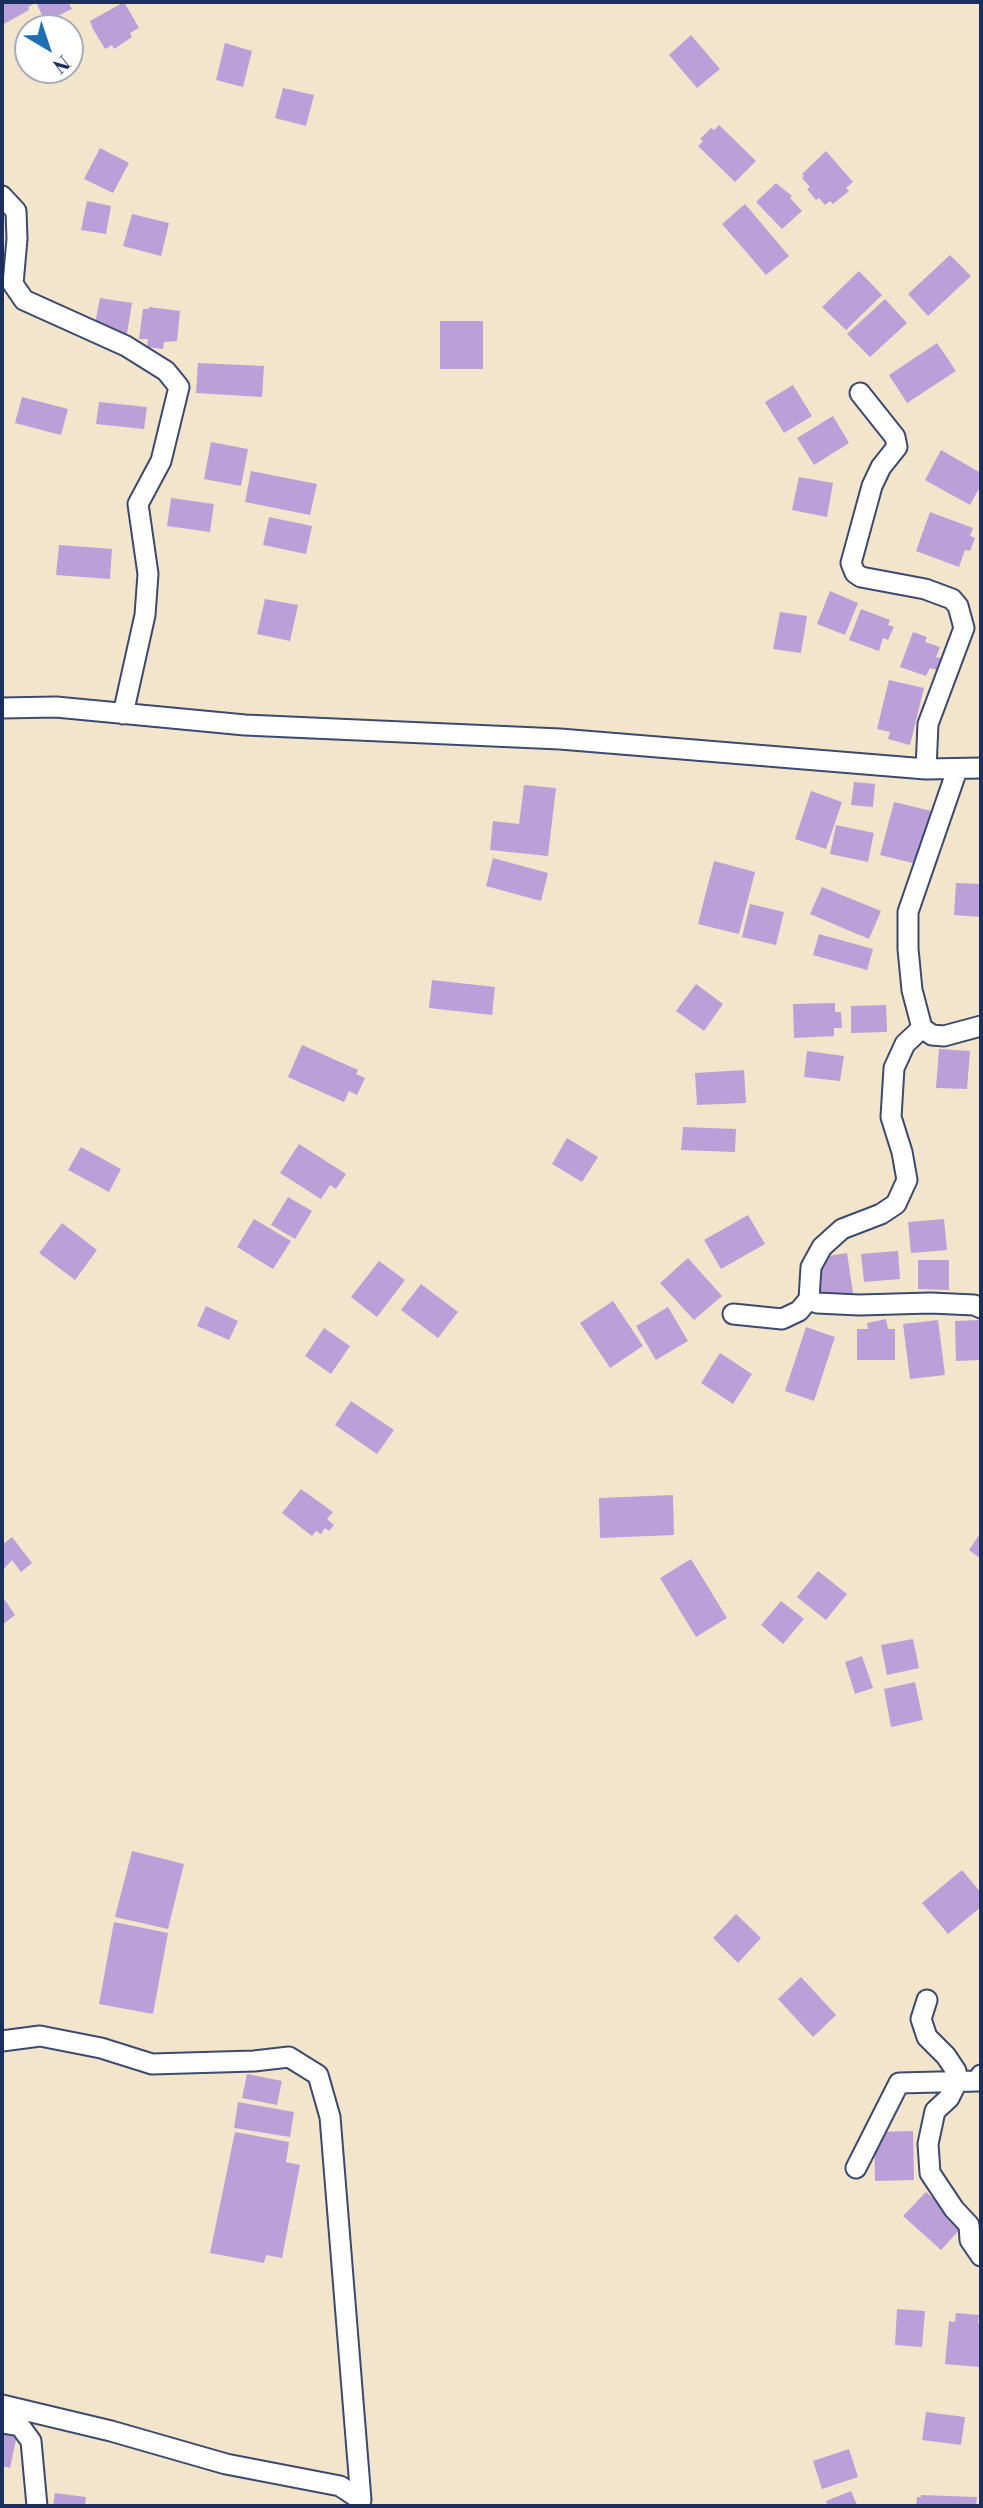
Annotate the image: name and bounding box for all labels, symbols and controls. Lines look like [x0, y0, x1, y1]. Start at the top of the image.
north arrow [14, 14, 84, 84]
text: N [48, 50, 74, 78]

